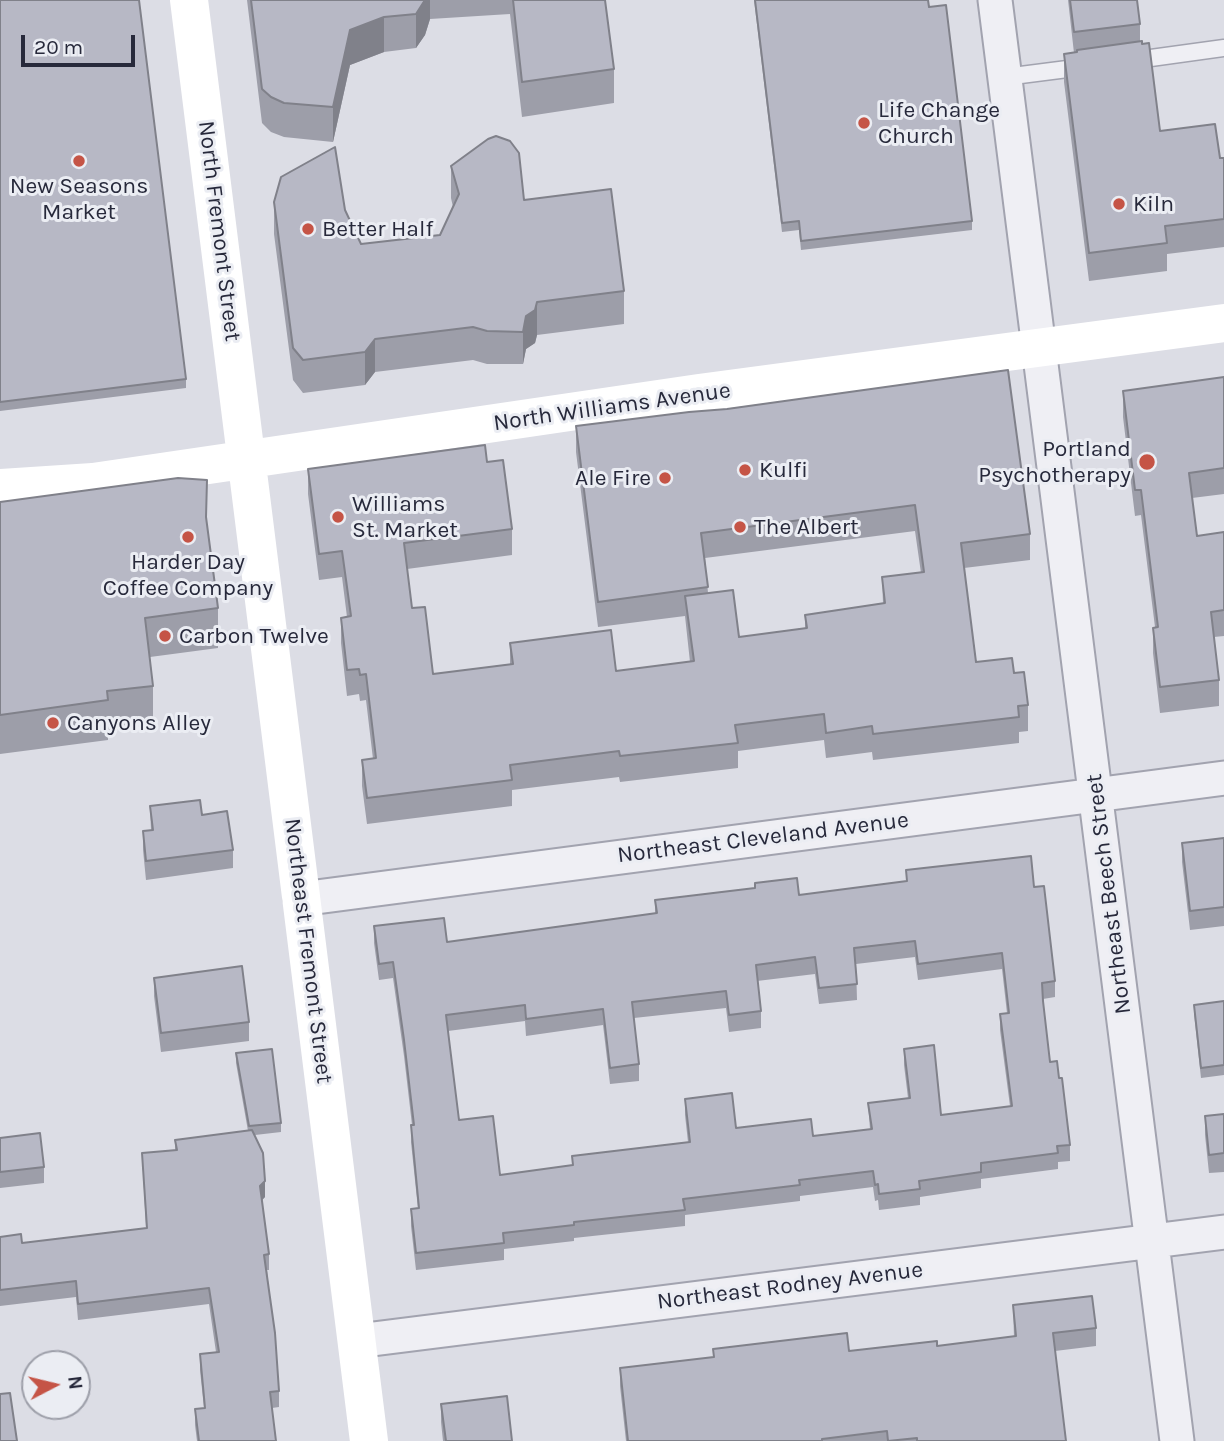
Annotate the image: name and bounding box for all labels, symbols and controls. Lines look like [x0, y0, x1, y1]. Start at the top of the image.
scale bar [24, 21, 138, 65]
text: 20 m [34, 35, 83, 59]
place label: Life Change Church [878, 96, 1000, 150]
marker: Life Change Church [856, 115, 872, 131]
street label: North Fremont Street [192, 119, 246, 343]
marker: New Seasons Market [71, 153, 87, 169]
place label: New Seasons Market [10, 172, 148, 226]
place label: Kiln [1133, 190, 1174, 218]
marker: Kiln [1111, 196, 1127, 212]
place label: Better Half [322, 215, 433, 243]
marker: Better Half [300, 221, 316, 237]
street label: North Williams Avenue [492, 377, 732, 437]
place label: Portland Psychotherapy [978, 435, 1131, 489]
marker: Portland Psychotherapy [1137, 452, 1157, 472]
place label: Kulfi [759, 456, 808, 484]
marker: Kulfi [737, 462, 753, 478]
place label: Ale Fire [575, 464, 651, 492]
marker: Ale Fire [657, 470, 673, 486]
place label: Williams St. Market [352, 490, 458, 544]
marker: Williams St. Market [330, 509, 346, 525]
place label: The Albert [754, 513, 859, 541]
marker: The Albert [732, 519, 748, 535]
marker: Harder Day Coffee Company [180, 529, 196, 545]
place label: Harder Day Coffee Company [103, 548, 273, 602]
place label: Carbon Twelve [179, 622, 329, 650]
marker: Carbon Twelve [157, 628, 173, 644]
place label: Canyons Alley [67, 709, 211, 737]
marker: Canyons Alley [45, 715, 61, 731]
street label: Northeast Beech Street [1081, 772, 1137, 1016]
street label: Northeast Cleveland Avenue [616, 806, 910, 870]
street label: Northeast Fremont Street [278, 817, 338, 1085]
street label: Northeast Rodney Avenue [655, 1256, 925, 1316]
north arrow [21, 1350, 91, 1420]
text: N [63, 1375, 87, 1391]

